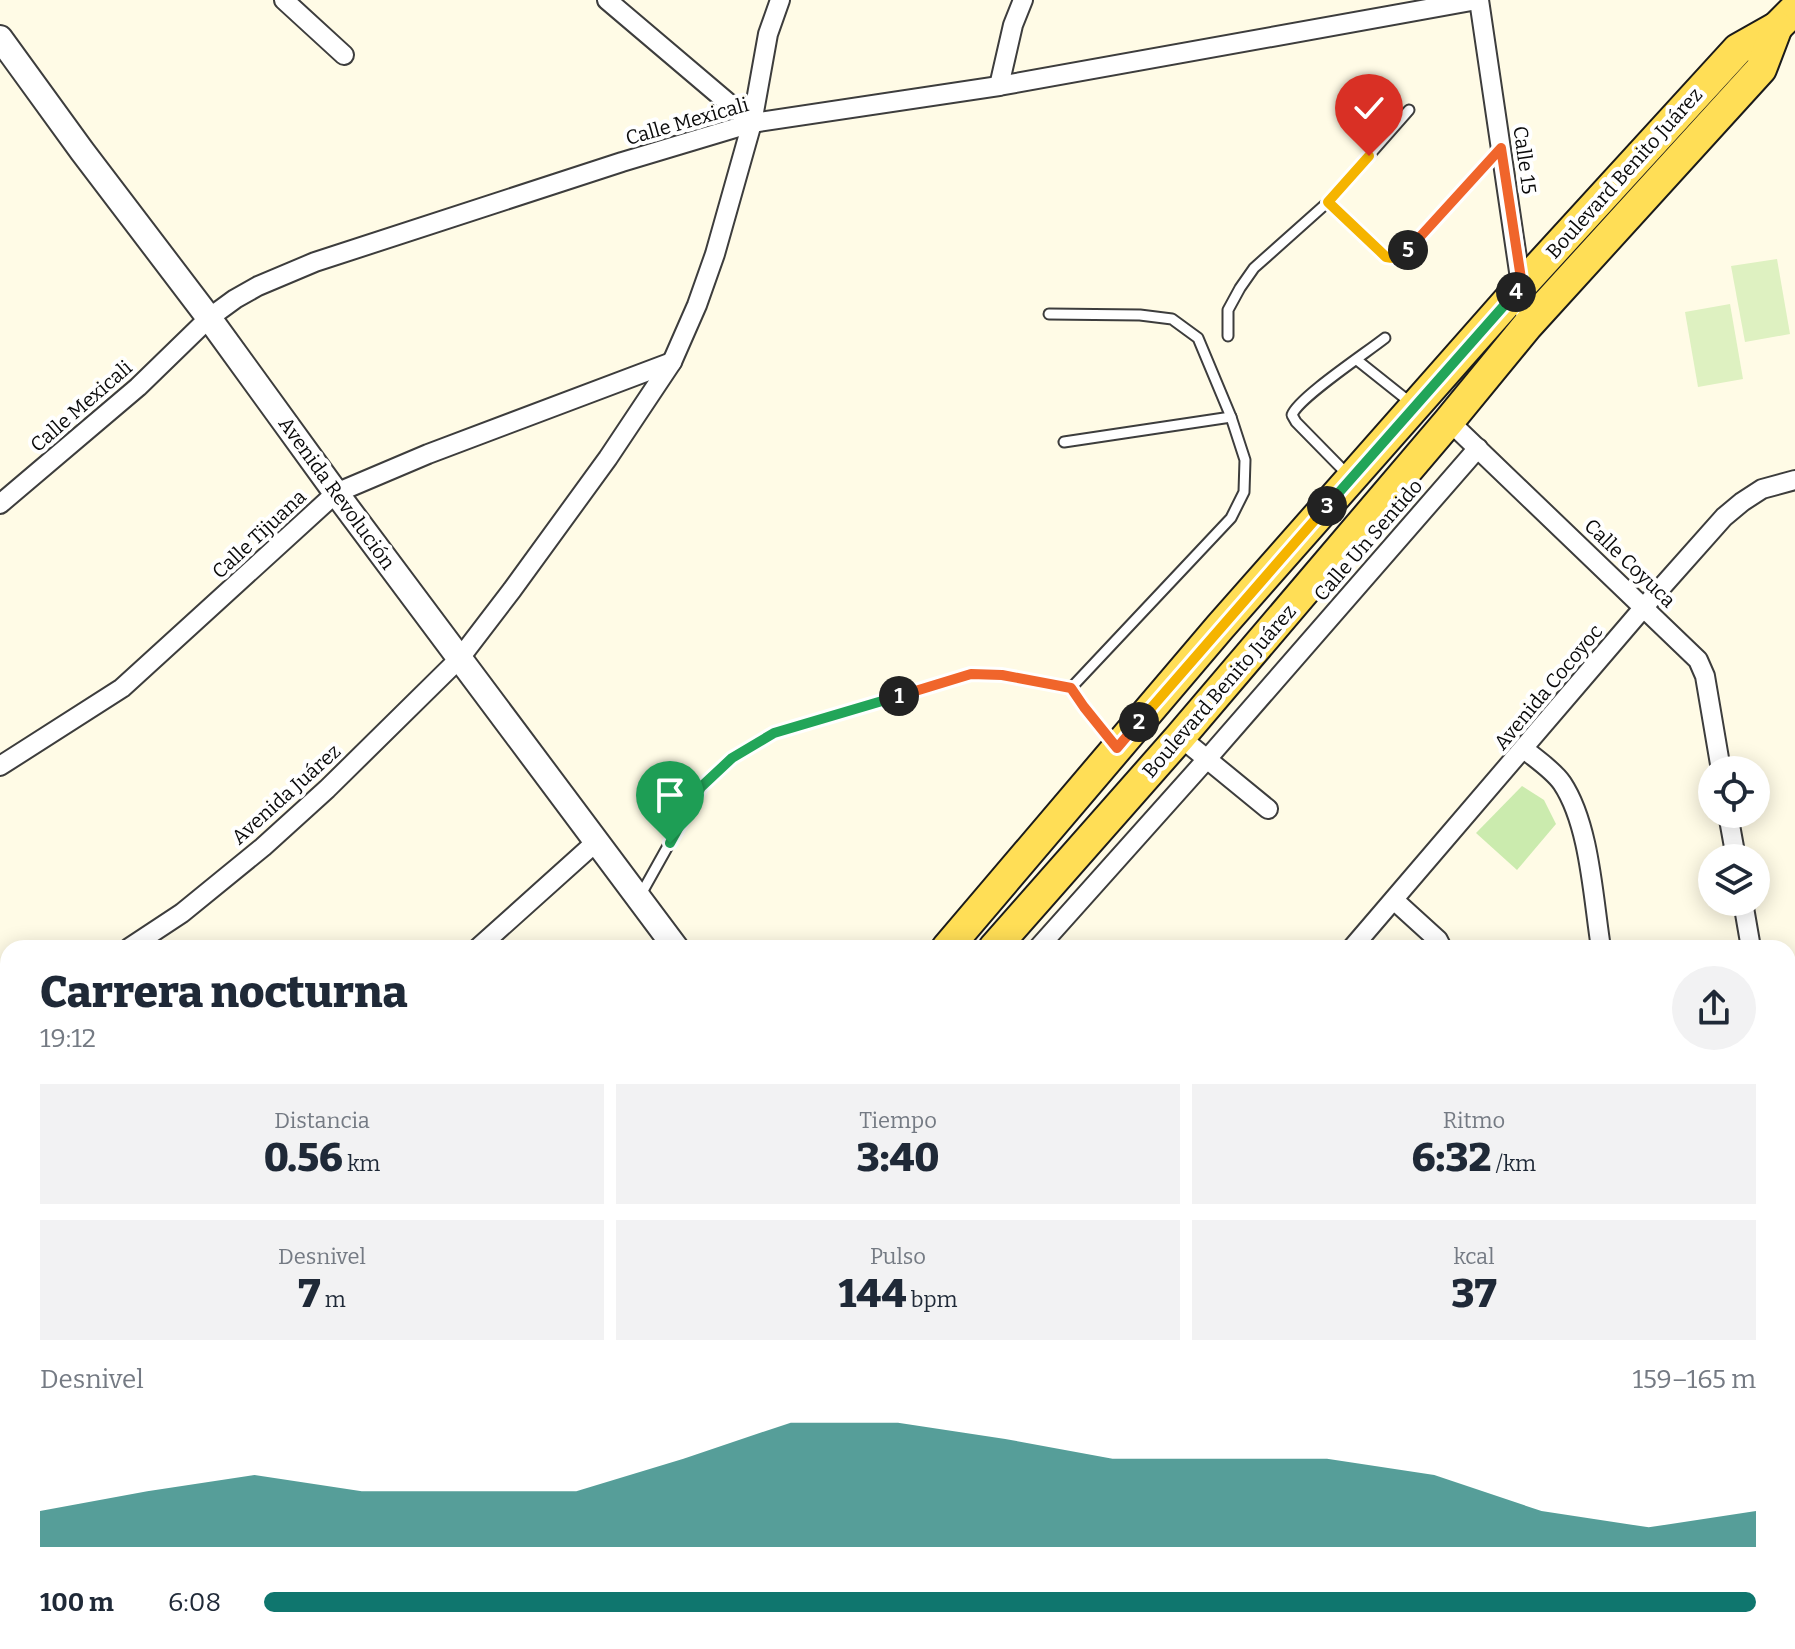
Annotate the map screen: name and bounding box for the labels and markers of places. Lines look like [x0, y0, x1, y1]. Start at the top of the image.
pin [1335, 74, 1403, 156]
pin: 5 [1388, 230, 1428, 270]
pin: 4 [1496, 272, 1536, 312]
pin: 3 [1307, 486, 1347, 526]
pin: 1 [879, 676, 919, 716]
pin: 2 [1119, 702, 1159, 742]
pin [636, 761, 704, 843]

